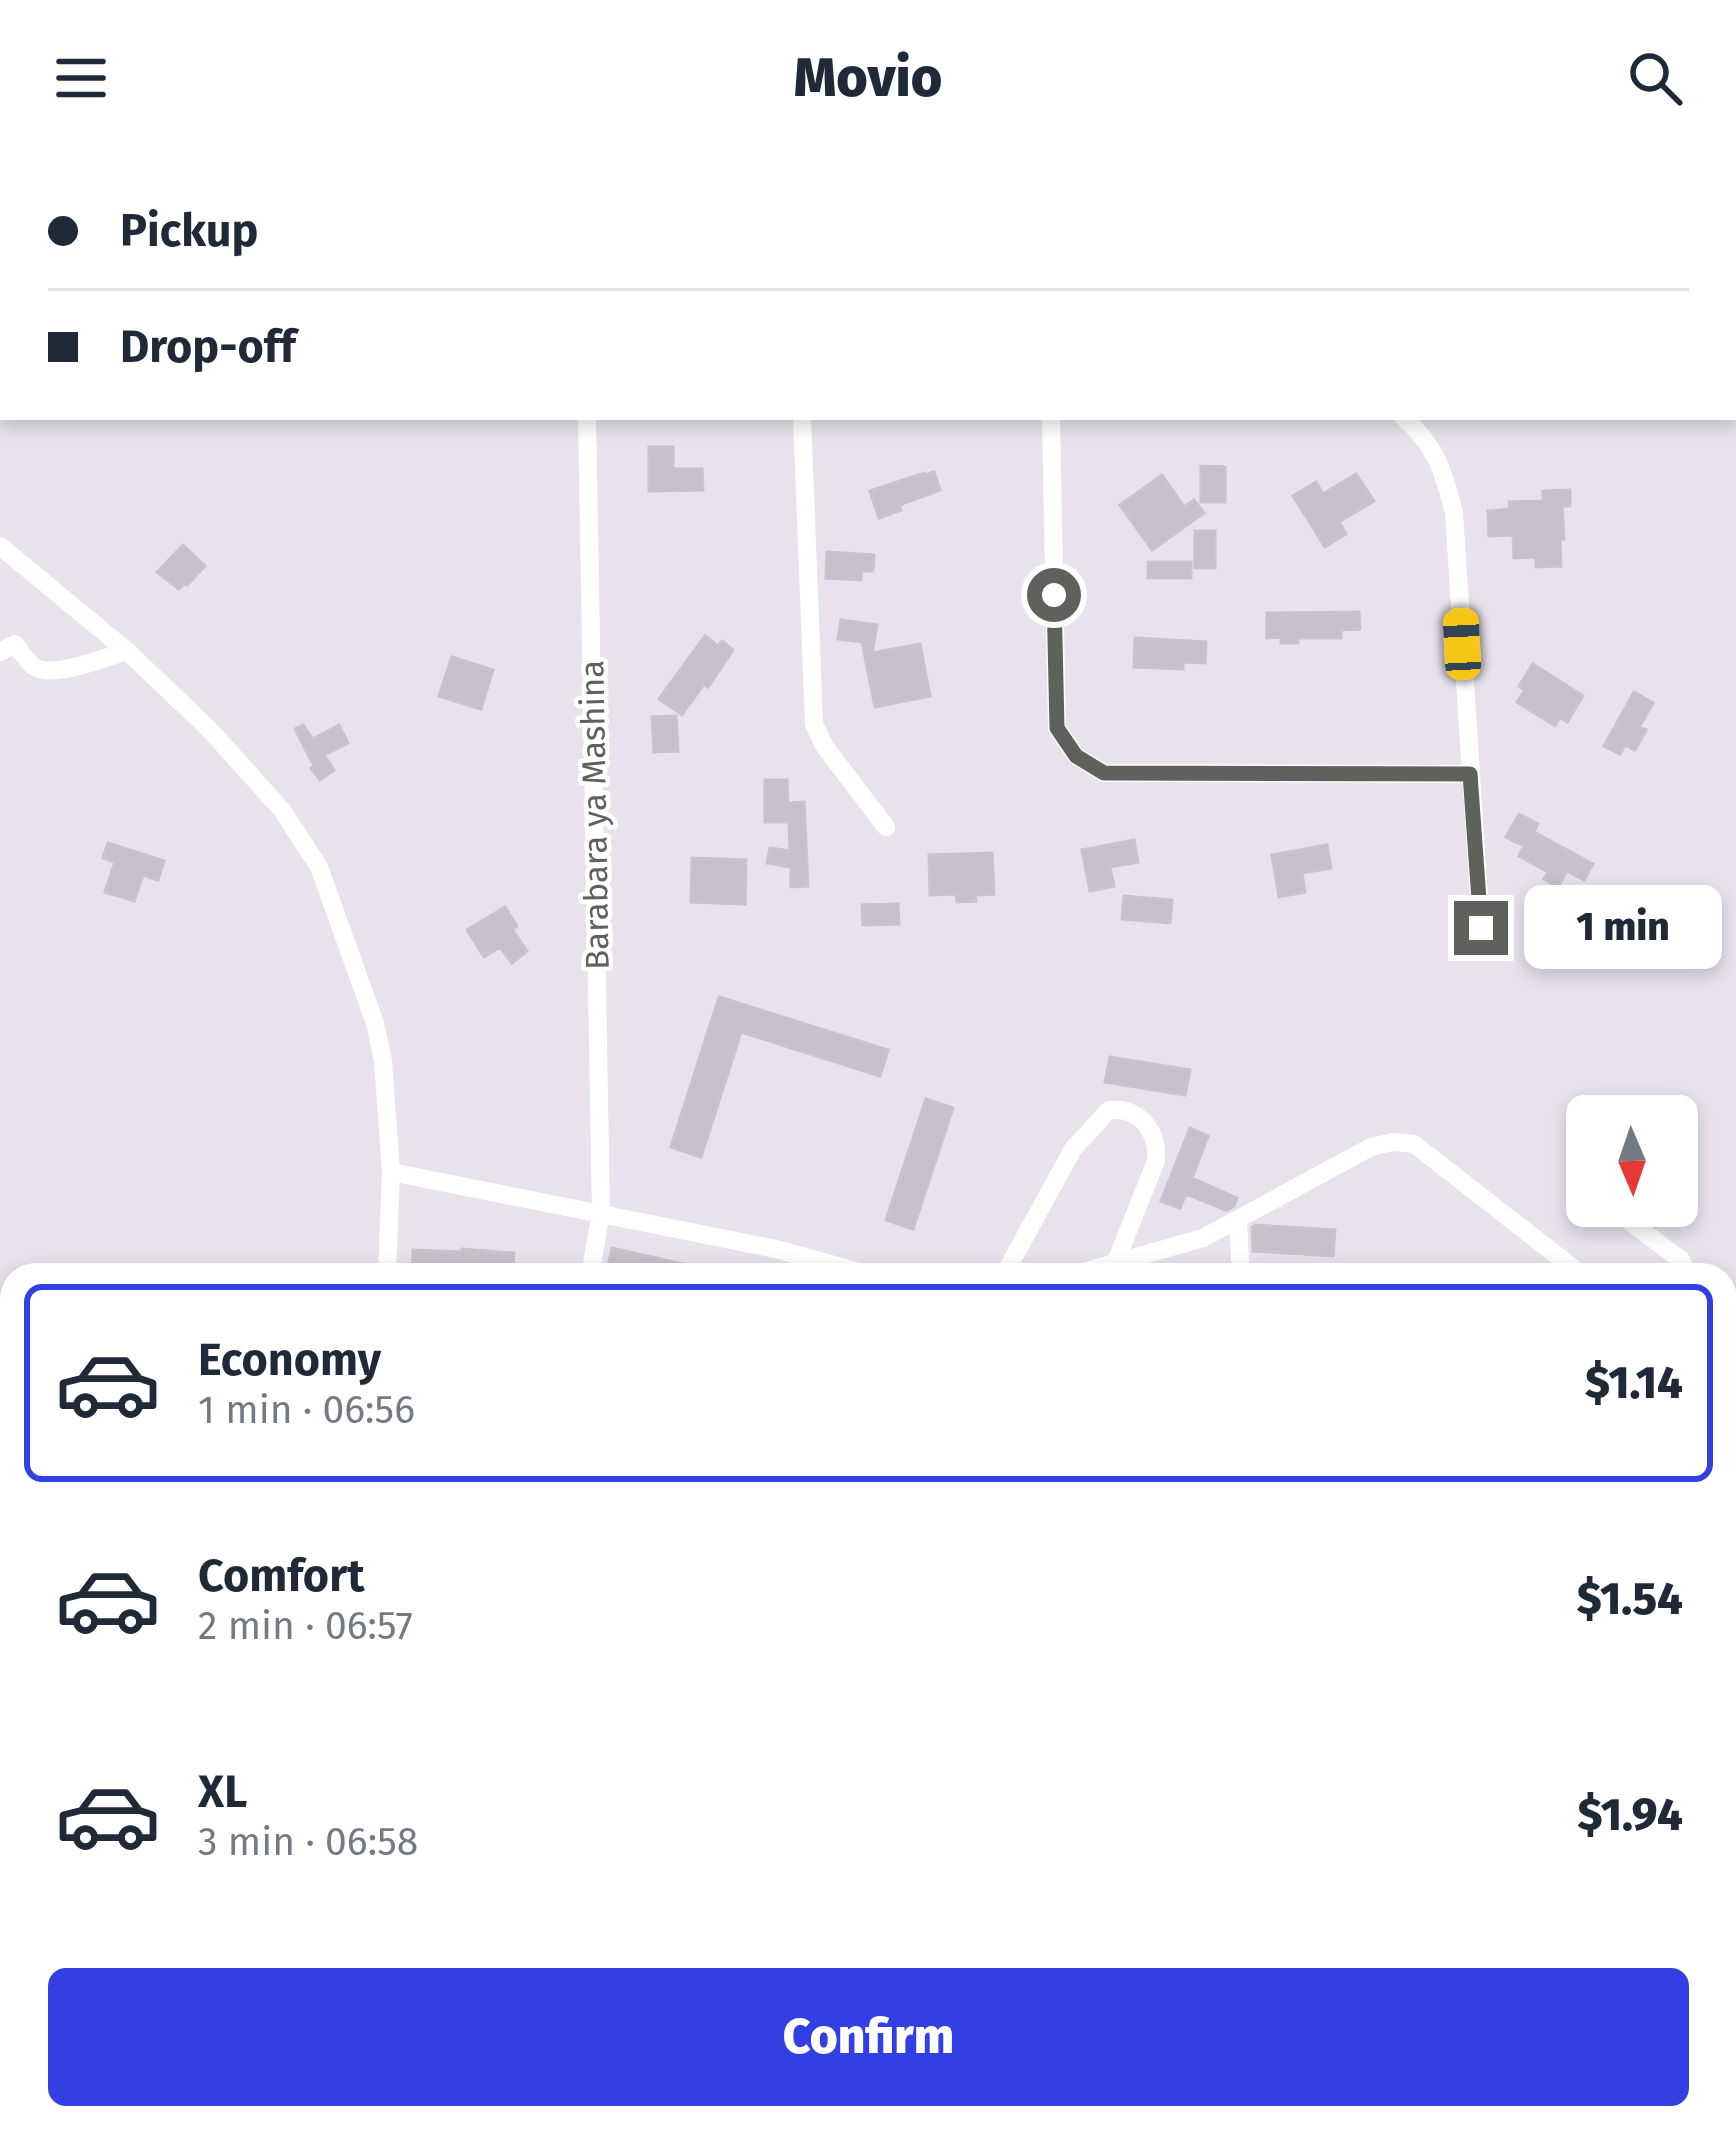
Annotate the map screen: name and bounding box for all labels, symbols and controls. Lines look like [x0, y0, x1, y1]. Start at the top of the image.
icon: menu [48, 45, 114, 111]
icon: search [1622, 45, 1688, 111]
text: Movio [794, 46, 942, 110]
text: Pickup [120, 204, 258, 258]
text: Drop-off [120, 320, 296, 374]
route start [1027, 568, 1081, 622]
car [1442, 607, 1482, 681]
street label: Barabara ya Mashina [572, 660, 618, 970]
callout: 1 min [1523, 886, 1721, 970]
route end [1454, 901, 1508, 955]
text: 1 min [1576, 904, 1670, 950]
north arrow [1566, 1095, 1698, 1227]
map controls [1566, 1095, 1698, 1227]
icon: car [54, 1329, 162, 1437]
text: Economy [198, 1333, 381, 1387]
text: $1.14 [1585, 1356, 1683, 1410]
text: 1 min · 06:56 [198, 1387, 415, 1433]
icon: car [54, 1545, 162, 1653]
text: Comfort [198, 1549, 365, 1603]
text: $1.54 [1577, 1572, 1683, 1626]
text: 2 min · 06:57 [198, 1603, 413, 1649]
icon: car [54, 1761, 162, 1869]
text: XL [198, 1765, 247, 1819]
text: $1.94 [1577, 1788, 1683, 1842]
text: 3 min · 06:58 [198, 1819, 418, 1865]
button: Confirm [48, 1968, 1689, 2106]

